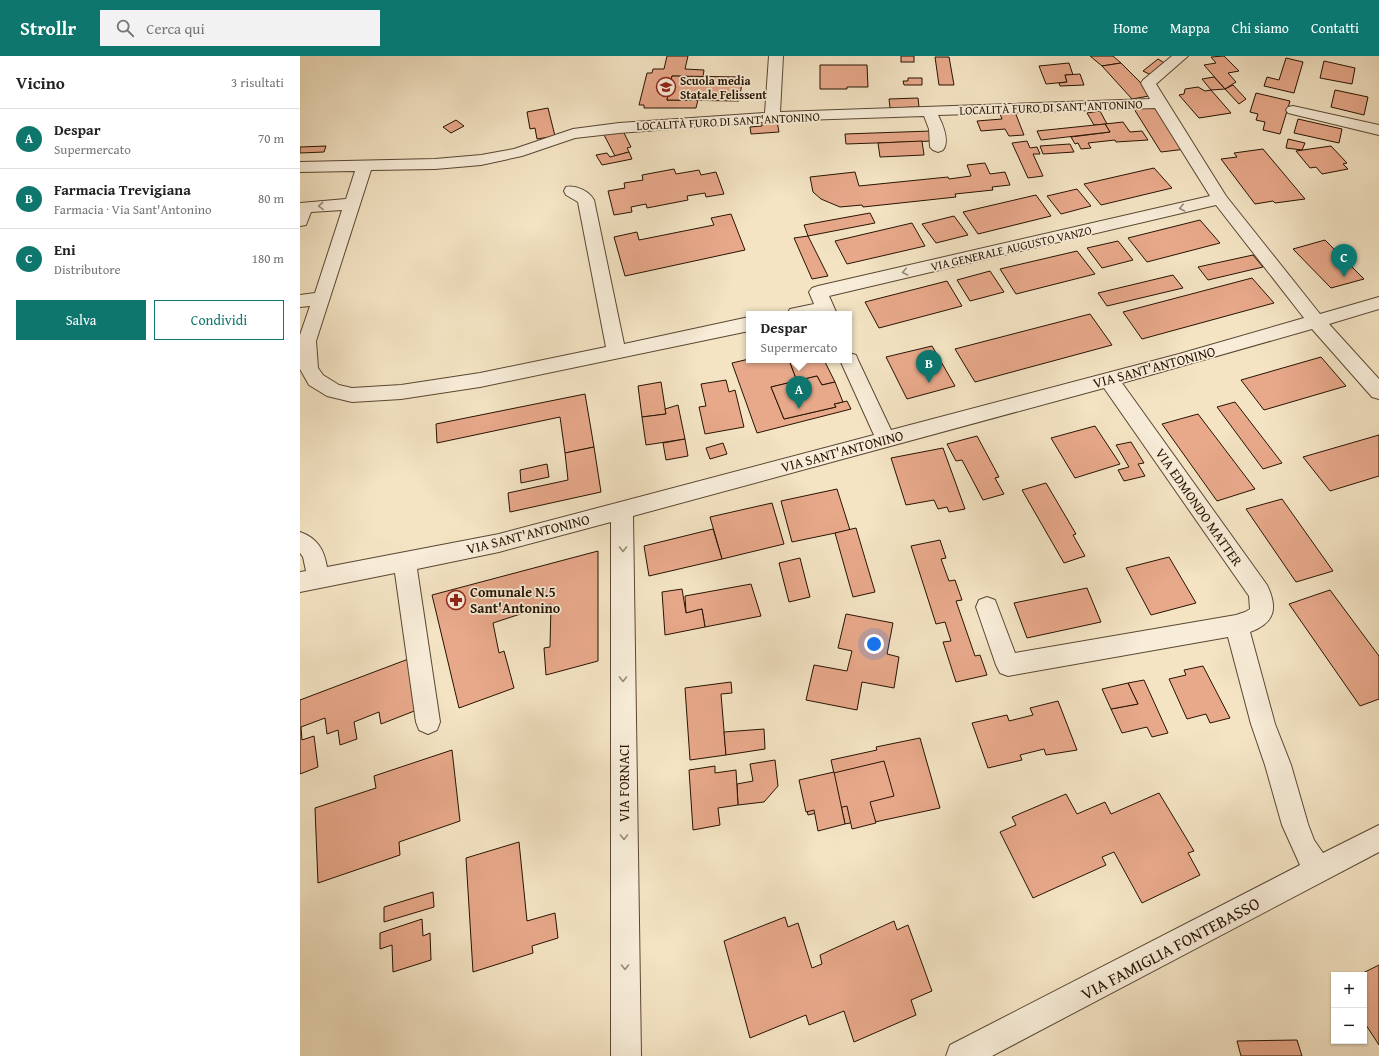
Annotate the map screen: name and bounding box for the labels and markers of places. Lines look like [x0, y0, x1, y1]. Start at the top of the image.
place label: Scuola media Statale Felissent [680, 72, 767, 103]
school or university icon: Scuola media Statale Felissent [655, 76, 677, 98]
pin: C [1331, 244, 1357, 277]
pin: B [916, 350, 942, 383]
pin: A [786, 376, 812, 409]
place label: Comunale N.5 Sant'Antonino [470, 582, 561, 618]
pharmacy icon: Comunale N.5 Sant'Antonino [445, 589, 467, 611]

